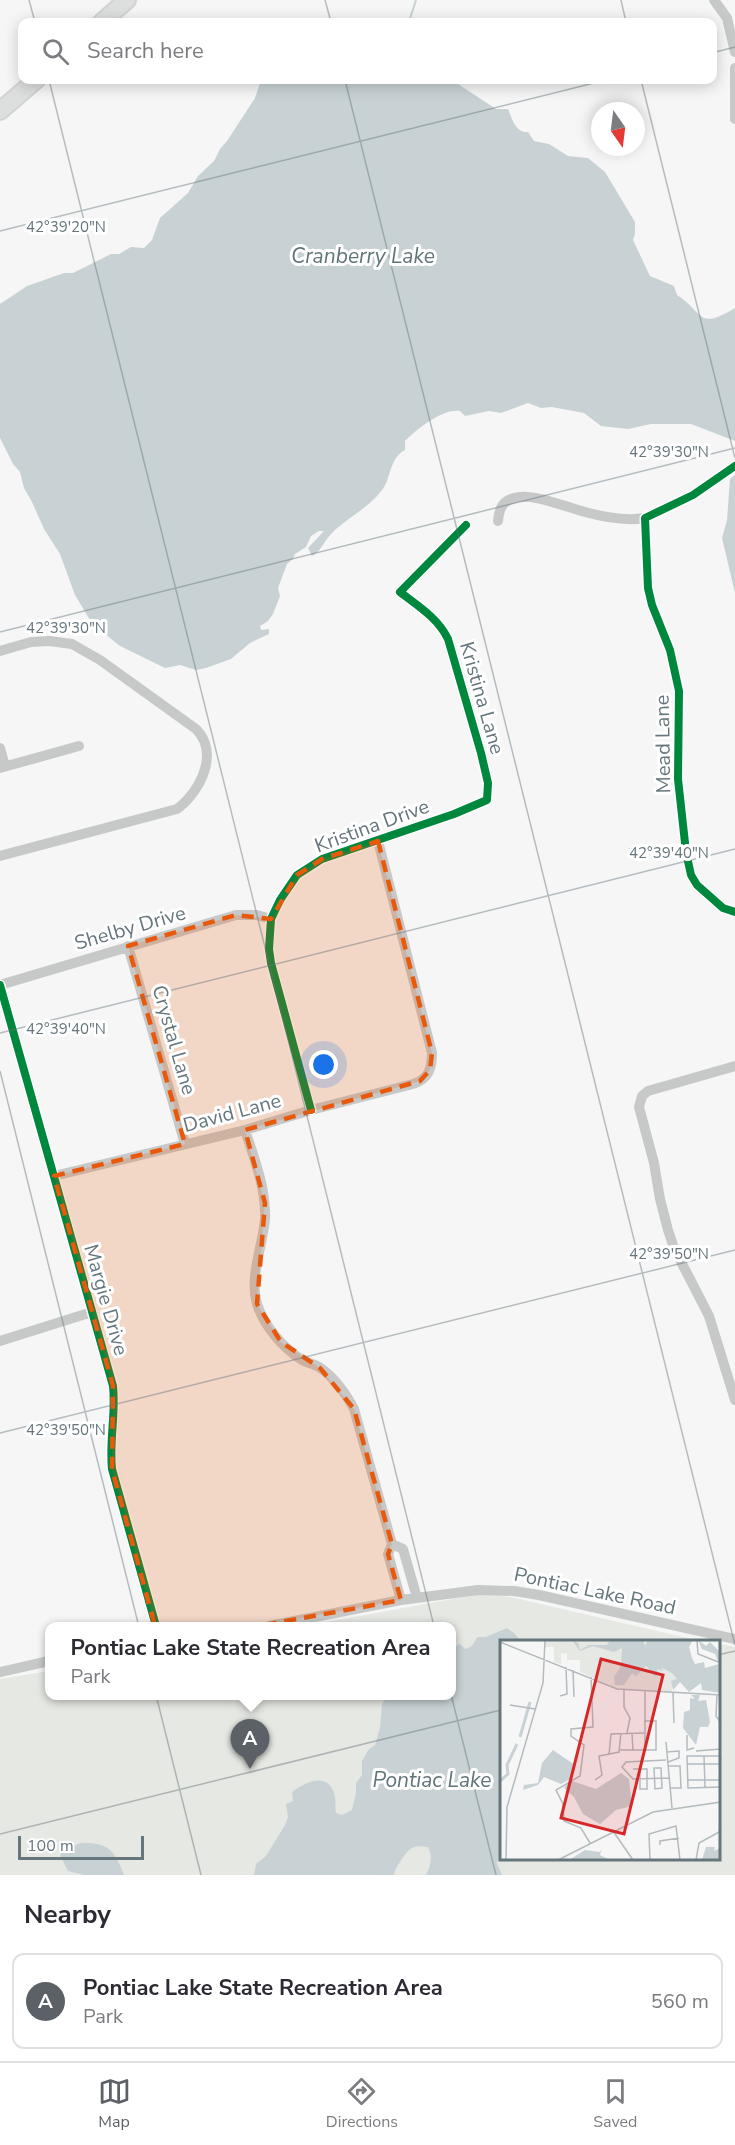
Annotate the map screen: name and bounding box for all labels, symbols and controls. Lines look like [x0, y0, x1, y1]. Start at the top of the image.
search box [18, 18, 717, 84]
icon: search [39, 35, 72, 68]
text: Search here [87, 36, 204, 66]
north arrow [591, 102, 645, 156]
text: 42°39'20"N [26, 217, 106, 237]
water label: Cranberry Lake [291, 242, 435, 270]
text: 42°39'30"N [629, 442, 709, 462]
text: 42°39'30"N [26, 618, 106, 638]
street label: Kristina Lane [453, 639, 511, 757]
street label: Mead Lane [649, 694, 677, 794]
street label: Kristina Drive [311, 793, 433, 859]
text: 42°39'40"N [629, 843, 709, 863]
street label: Shelby Drive [71, 899, 189, 957]
street label: Crystal Lane [145, 982, 203, 1098]
text: 42°39'40"N [26, 1019, 106, 1039]
your location [309, 1050, 338, 1079]
street label: David Lane [180, 1087, 284, 1139]
street label: Margie Drive [77, 1241, 135, 1359]
text: 42°39'50"N [629, 1244, 709, 1264]
text: 42°39'50"N [26, 1420, 106, 1440]
street label: Pontiac Lake Road [512, 1561, 678, 1621]
popup [45, 1622, 456, 1700]
text: Pontiac Lake State Recreation Area [71, 1633, 430, 1663]
inset map [500, 1640, 720, 1860]
text: Park [71, 1663, 111, 1690]
pin: A [230, 1720, 270, 1769]
water label: Pontiac Lake [373, 1766, 491, 1794]
scale bar [18, 1833, 144, 1860]
text: 100 m [27, 1835, 74, 1857]
text: Nearby [24, 1897, 111, 1932]
text: Pontiac Lake State Recreation Area [83, 1973, 443, 2003]
text: A [38, 1988, 53, 2015]
text: 560 m [651, 1988, 709, 2015]
text: Park [83, 2003, 123, 2030]
tab: Map [98, 2075, 131, 2133]
tab: Directions [326, 2075, 398, 2133]
tab: Saved [593, 2075, 637, 2133]

